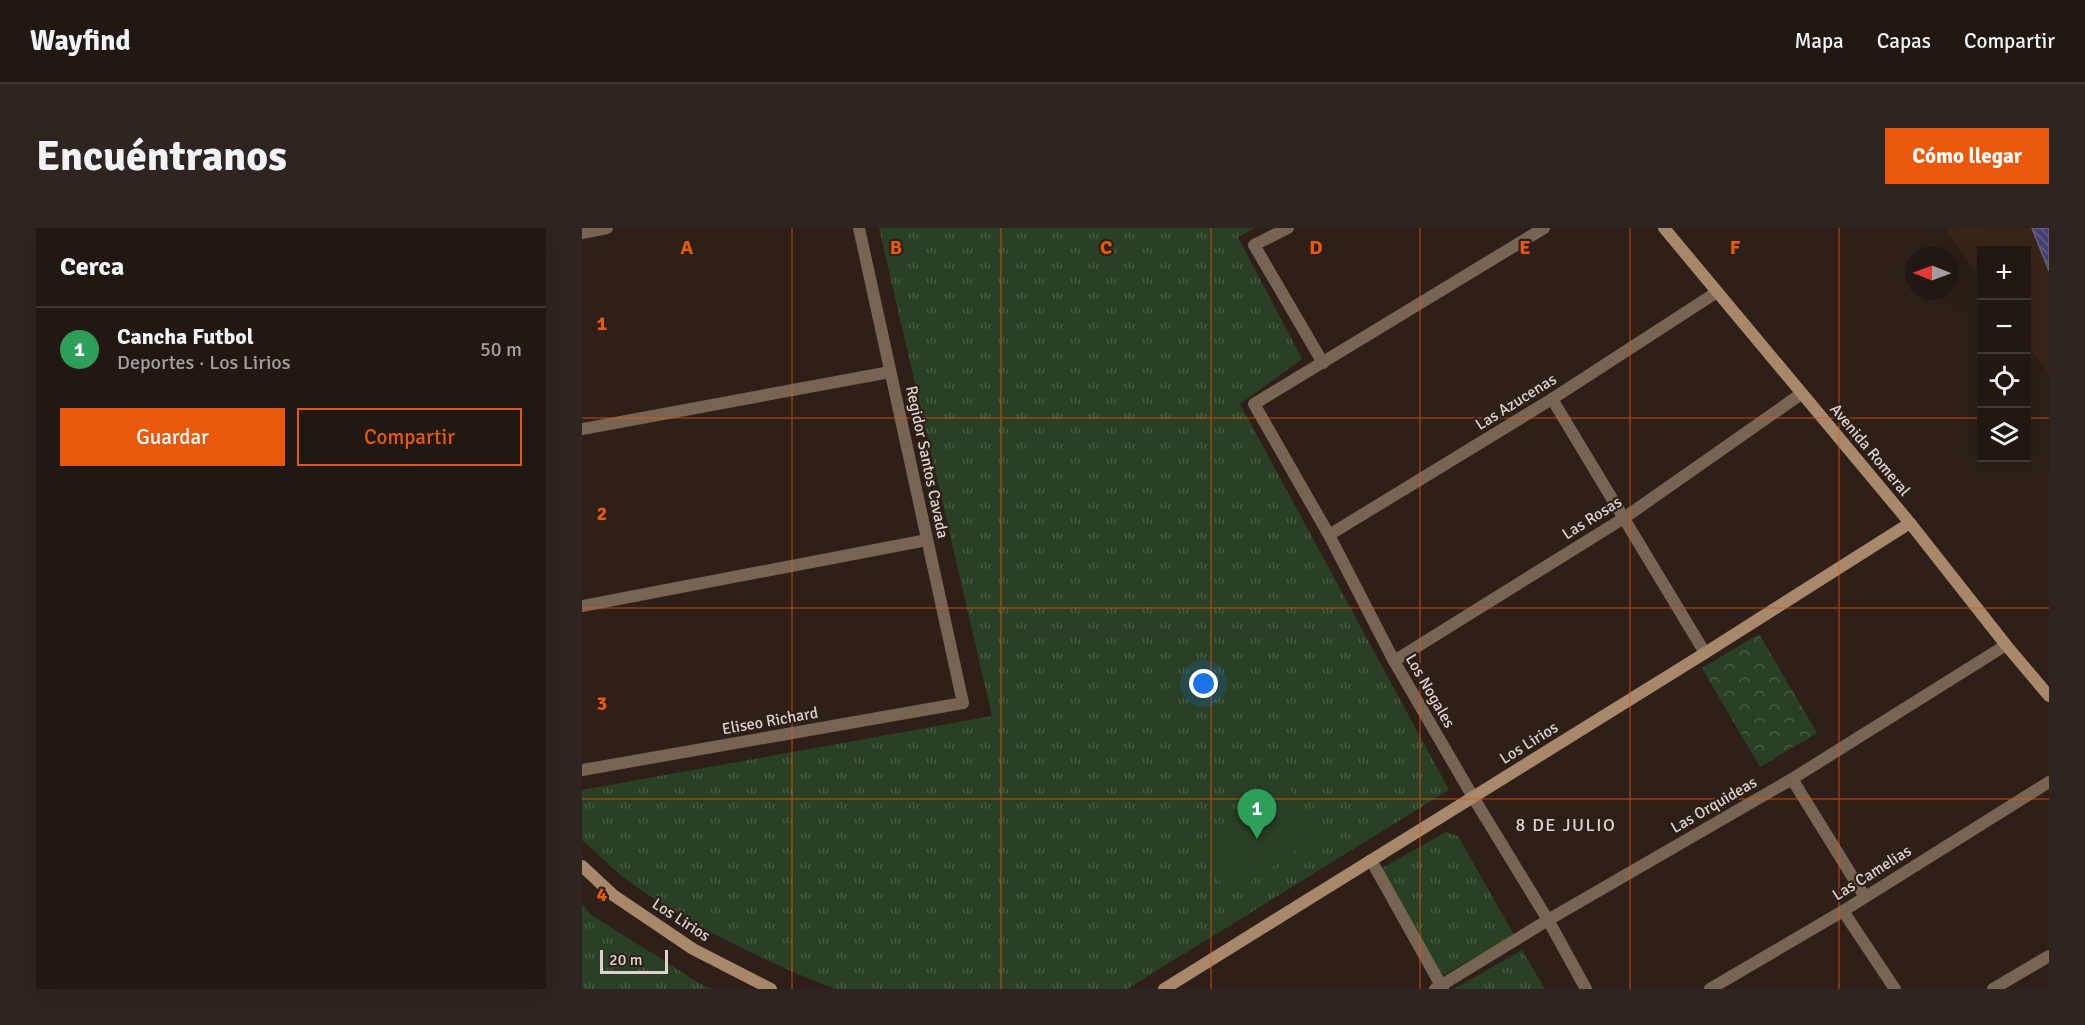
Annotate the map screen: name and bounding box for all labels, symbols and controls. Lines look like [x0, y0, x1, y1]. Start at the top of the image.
text: Wayfind [30, 24, 131, 58]
text: Mapa [1794, 28, 1844, 54]
text: Capas [1877, 28, 1931, 54]
text: Compartir [1964, 28, 2055, 54]
button: Cómo llegar [1885, 128, 2049, 184]
text: Encuéntranos [36, 131, 287, 182]
text: A [681, 235, 694, 260]
text: B [890, 235, 902, 260]
text: C [1100, 235, 1112, 260]
text: D [1309, 235, 1323, 260]
text: E [1519, 235, 1531, 260]
text: F [1730, 235, 1741, 260]
north arrow [1905, 246, 1959, 300]
map controls [1977, 246, 2031, 462]
button: + [1977, 246, 2031, 300]
text: Cerca [60, 251, 124, 283]
button: − [1977, 300, 2031, 354]
text: 1 [597, 311, 608, 336]
text: Cancha Futbol [117, 323, 254, 350]
text: 1 [74, 337, 85, 362]
text: 50 m [480, 337, 522, 362]
text: Deportes · Los Lirios [117, 350, 290, 375]
button: locate [1977, 354, 2031, 408]
street label: Las Azucenas [1472, 369, 1560, 435]
street label: Regidor Santos Cavada [901, 384, 953, 540]
street label: Avenida Romeral [1825, 400, 1915, 501]
button: Guardar [60, 408, 285, 466]
button: Compartir [297, 408, 522, 466]
button: layers [1977, 408, 2031, 462]
street label: Las Rosas [1558, 492, 1626, 544]
text: 2 [597, 501, 607, 526]
street label: Los Nogales [1401, 650, 1459, 732]
your location [1189, 669, 1218, 698]
text: 3 [597, 691, 607, 716]
street label: Eliseo Richard [720, 703, 820, 739]
street label: Los Lirios [1496, 717, 1562, 769]
street label: Las Orquideas [1667, 772, 1761, 838]
pin: 1 [1238, 790, 1276, 839]
district label: 8 DE JULIO [1516, 814, 1616, 836]
street label: Las Camelias [1829, 841, 1915, 905]
text: 4 [597, 882, 608, 907]
street label: Los Lirios [648, 894, 714, 946]
scale bar [600, 947, 668, 974]
text: 20 m [609, 950, 643, 970]

